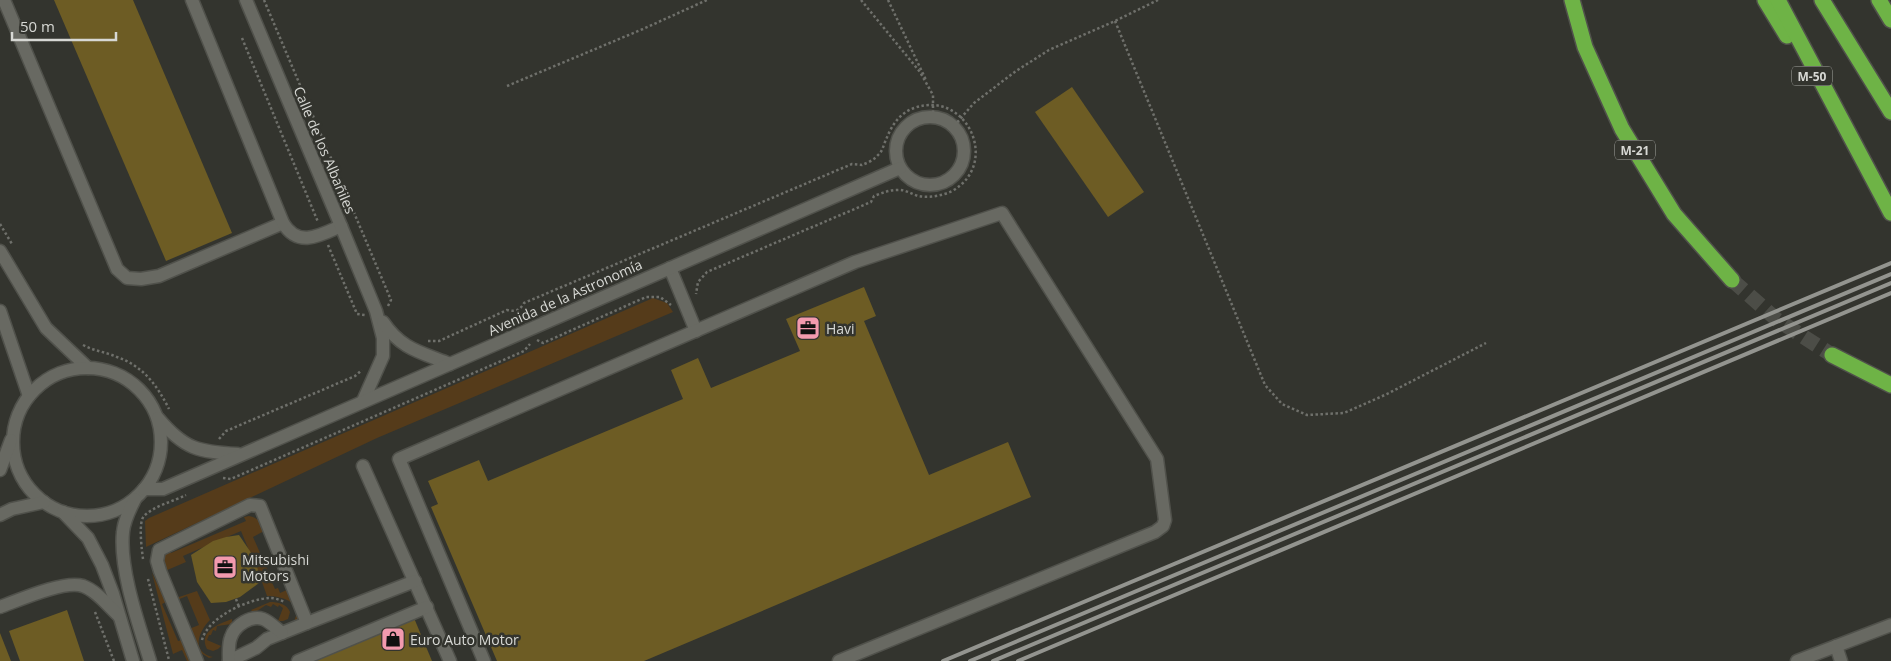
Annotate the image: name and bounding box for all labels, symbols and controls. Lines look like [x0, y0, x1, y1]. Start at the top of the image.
scale bar [12, 10, 116, 42]
text: 50 m [20, 16, 55, 36]
road number: M-50 [1792, 66, 1832, 85]
street label: Calle de los Albañiles [290, 83, 361, 217]
road number: M-21 [1615, 140, 1655, 160]
street label: Avenida de la Astronomía [485, 254, 645, 340]
office icon: Havi [795, 315, 821, 341]
place label: Havi [826, 319, 855, 338]
place label: Mitsubishi Motors [242, 550, 309, 585]
office icon: Mitsubishi Motors [212, 554, 238, 580]
shop icon: Euro Auto Motor [380, 626, 406, 652]
place label: Euro Auto Motor [410, 630, 519, 649]

